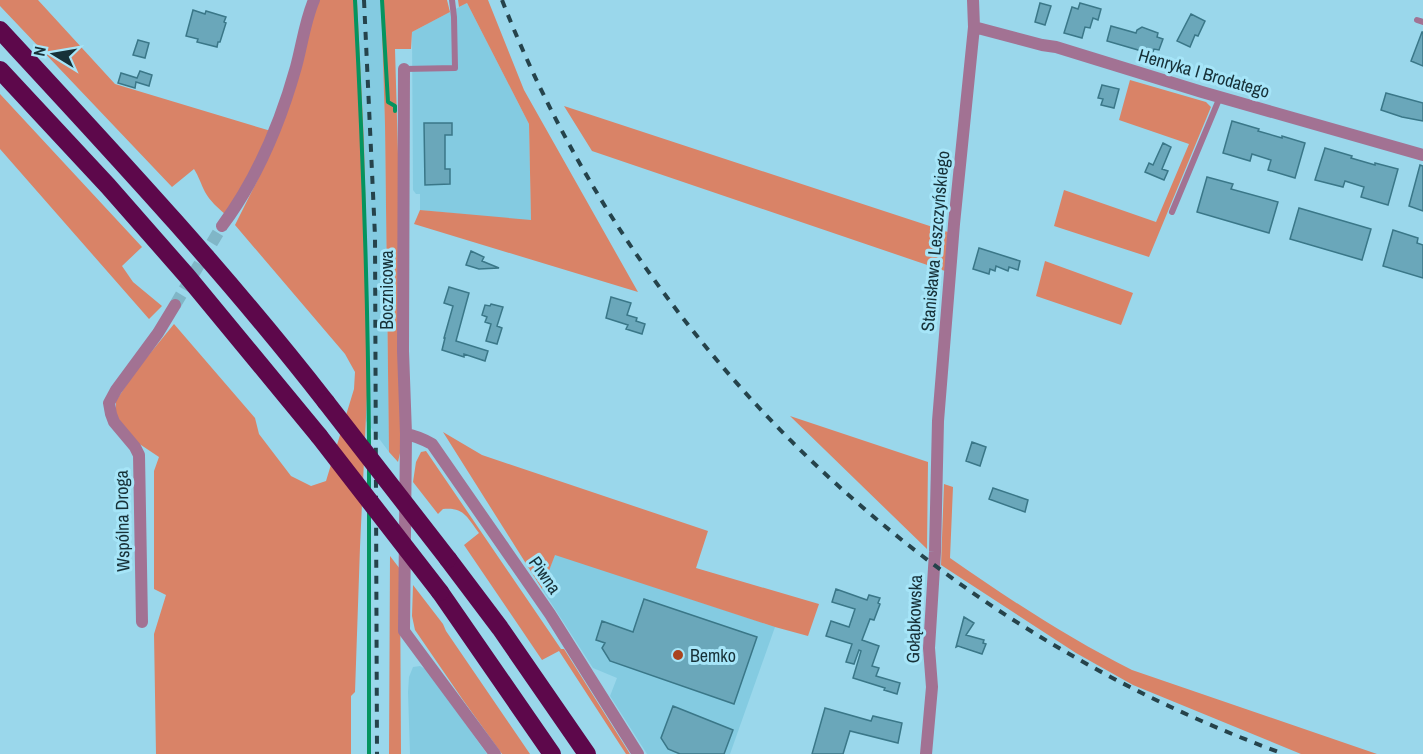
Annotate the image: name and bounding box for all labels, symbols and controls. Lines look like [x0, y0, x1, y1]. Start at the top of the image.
north arrow [24, 24, 84, 84]
street label: Henryka I Brodatego [1135, 42, 1273, 104]
text: N [28, 44, 51, 58]
street label: Stanisława Leszczyńskiego [915, 150, 955, 332]
street label: Bocznicowa [374, 250, 399, 330]
street label: Wspólna Droga [109, 470, 135, 572]
street label: Piwna [523, 551, 567, 599]
street label: Gołąbkowska [900, 574, 928, 664]
place label: Bemko [690, 643, 736, 668]
marker: Bemko [671, 648, 685, 662]

